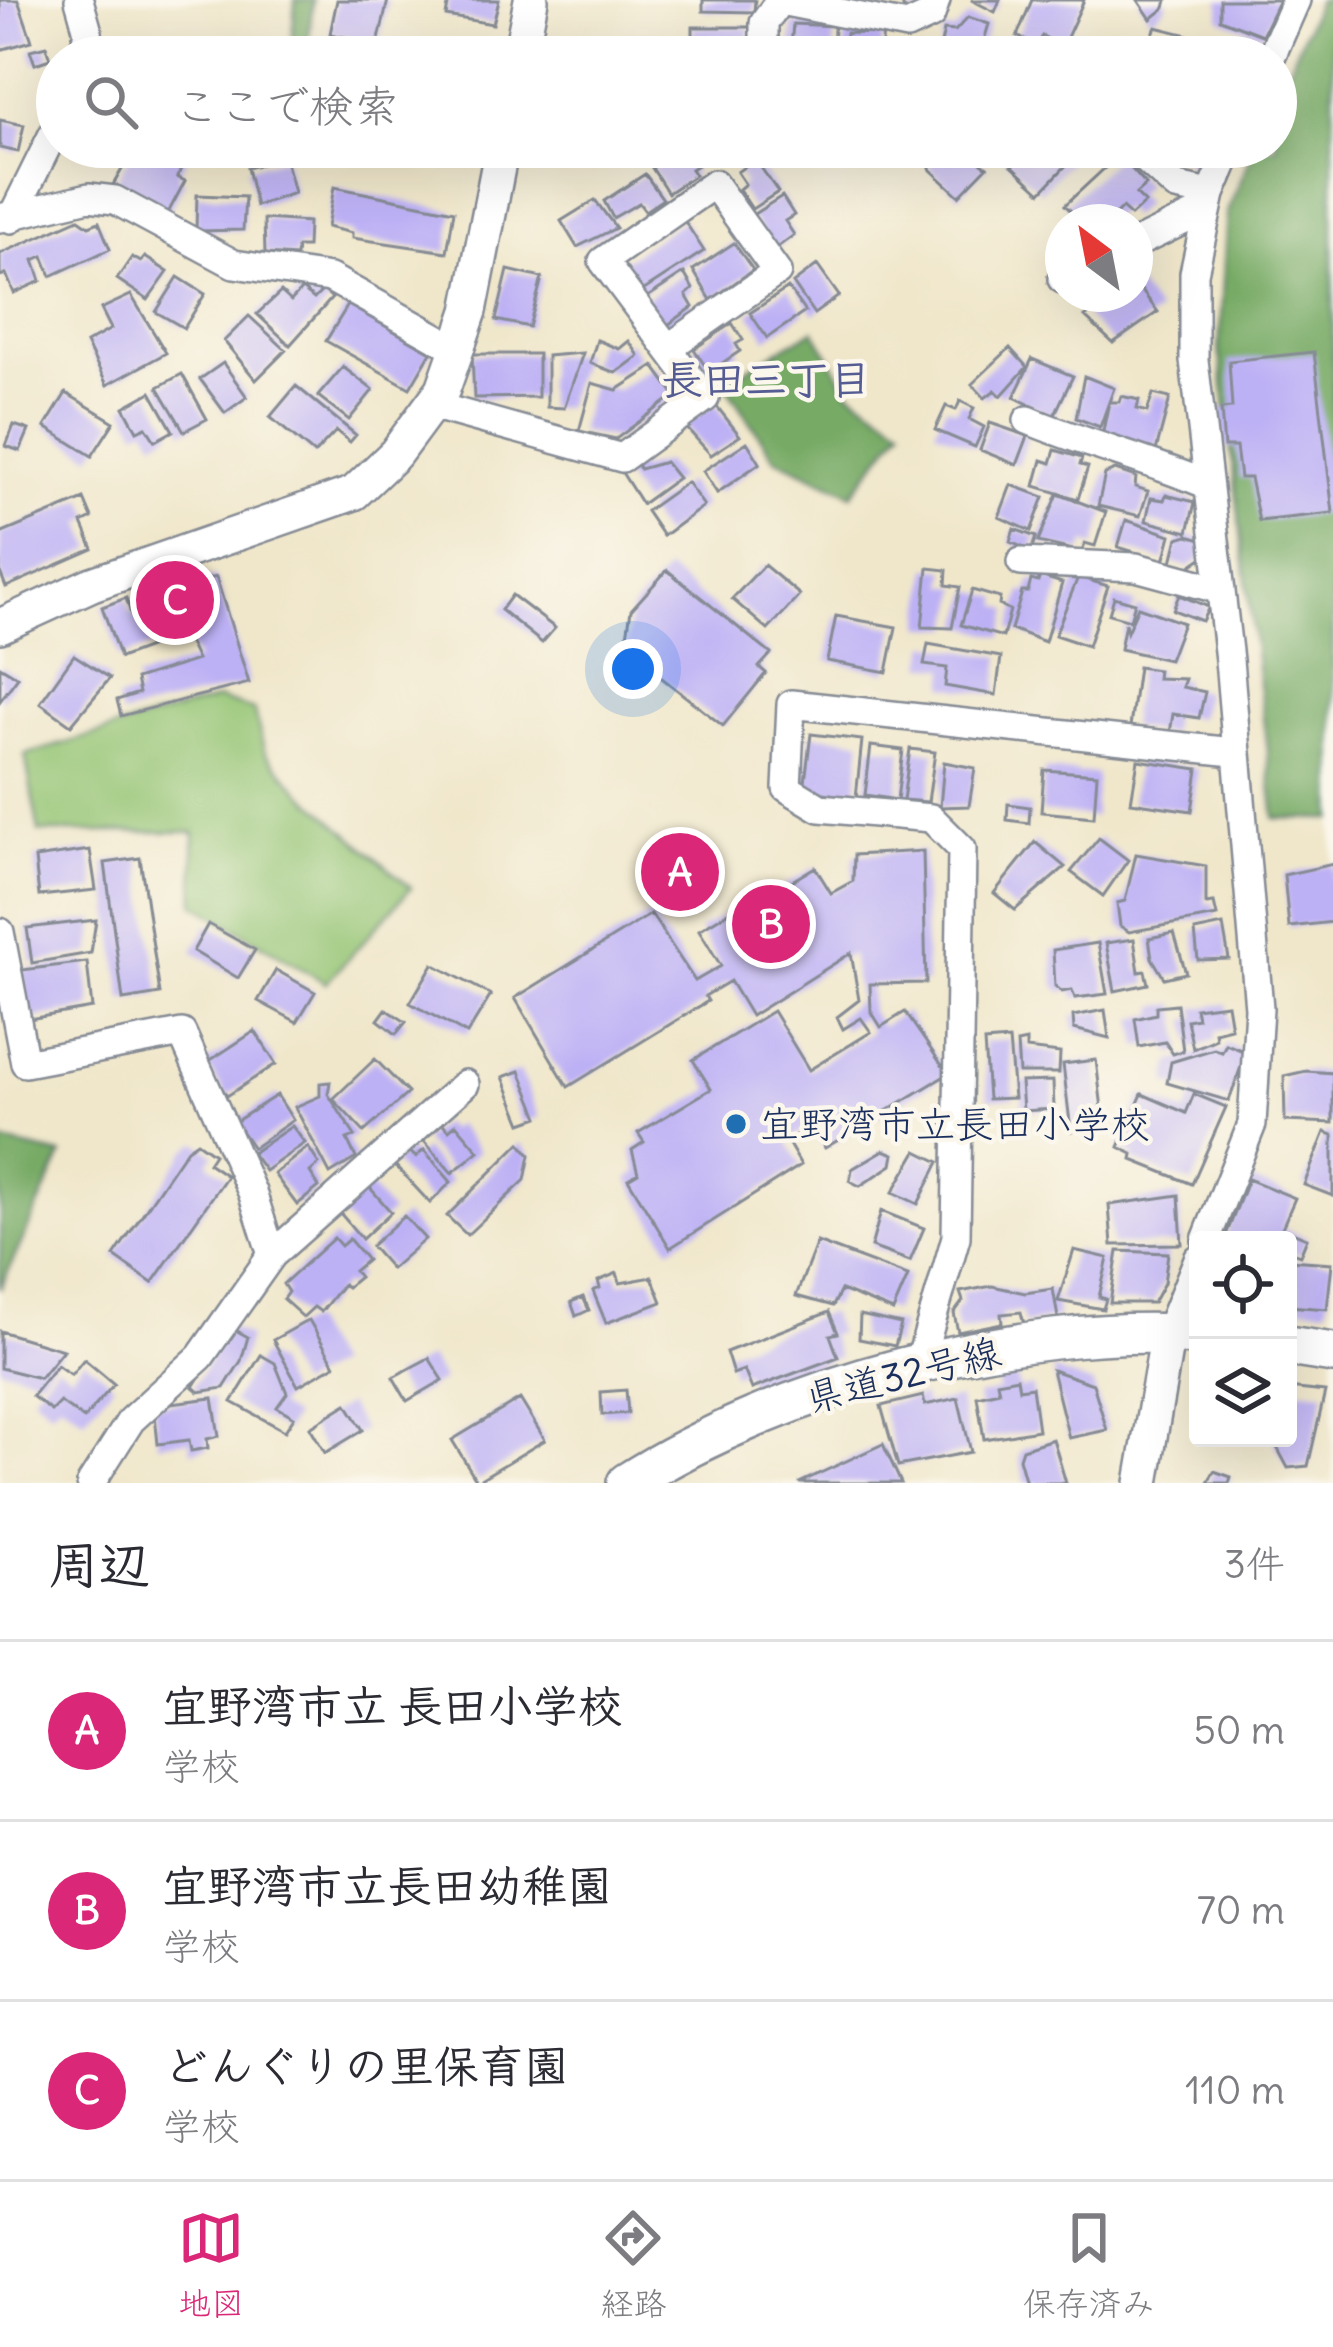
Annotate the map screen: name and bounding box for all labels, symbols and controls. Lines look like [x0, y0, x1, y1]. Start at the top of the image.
search box [36, 36, 1297, 168]
icon: search [78, 69, 144, 135]
text: ここで検索 [174, 78, 399, 134]
north arrow [1045, 204, 1153, 312]
district label: 長田三丁目 [661, 353, 871, 405]
pin: C [136, 555, 214, 645]
your location [603, 639, 663, 699]
pin: A [641, 827, 719, 917]
pin: B [732, 879, 810, 969]
place label: 宜野湾市立長田小学校 [760, 1100, 1150, 1149]
marker: 宜野湾市立長田小学校 [723, 1111, 749, 1137]
map controls [1189, 1231, 1297, 1447]
button: locate [1189, 1231, 1297, 1339]
street label: 県道32号線 [800, 1327, 1006, 1423]
button: layers [1189, 1339, 1297, 1447]
text: 周辺 [48, 1533, 150, 1597]
text: 3件 [1224, 1540, 1285, 1589]
text: 宜野湾市立 長田小学校 [162, 1678, 623, 1734]
text: A [74, 1706, 100, 1755]
text: 50 m [1193, 1706, 1285, 1755]
text: 学校 [162, 1742, 240, 1791]
text: 宜野湾市立長田幼稚園 [162, 1858, 612, 1914]
text: B [74, 1886, 100, 1935]
text: 70 m [1197, 1886, 1285, 1935]
text: 学校 [162, 1922, 240, 1971]
text: どんぐりの里保育園 [162, 2038, 569, 2094]
text: C [74, 2066, 100, 2115]
text: 110 m [1185, 2066, 1285, 2115]
text: 学校 [162, 2102, 240, 2151]
tab: 地図 [178, 2205, 244, 2325]
tab: 経路 [600, 2205, 666, 2325]
tab: 保存済み [1023, 2205, 1155, 2325]

